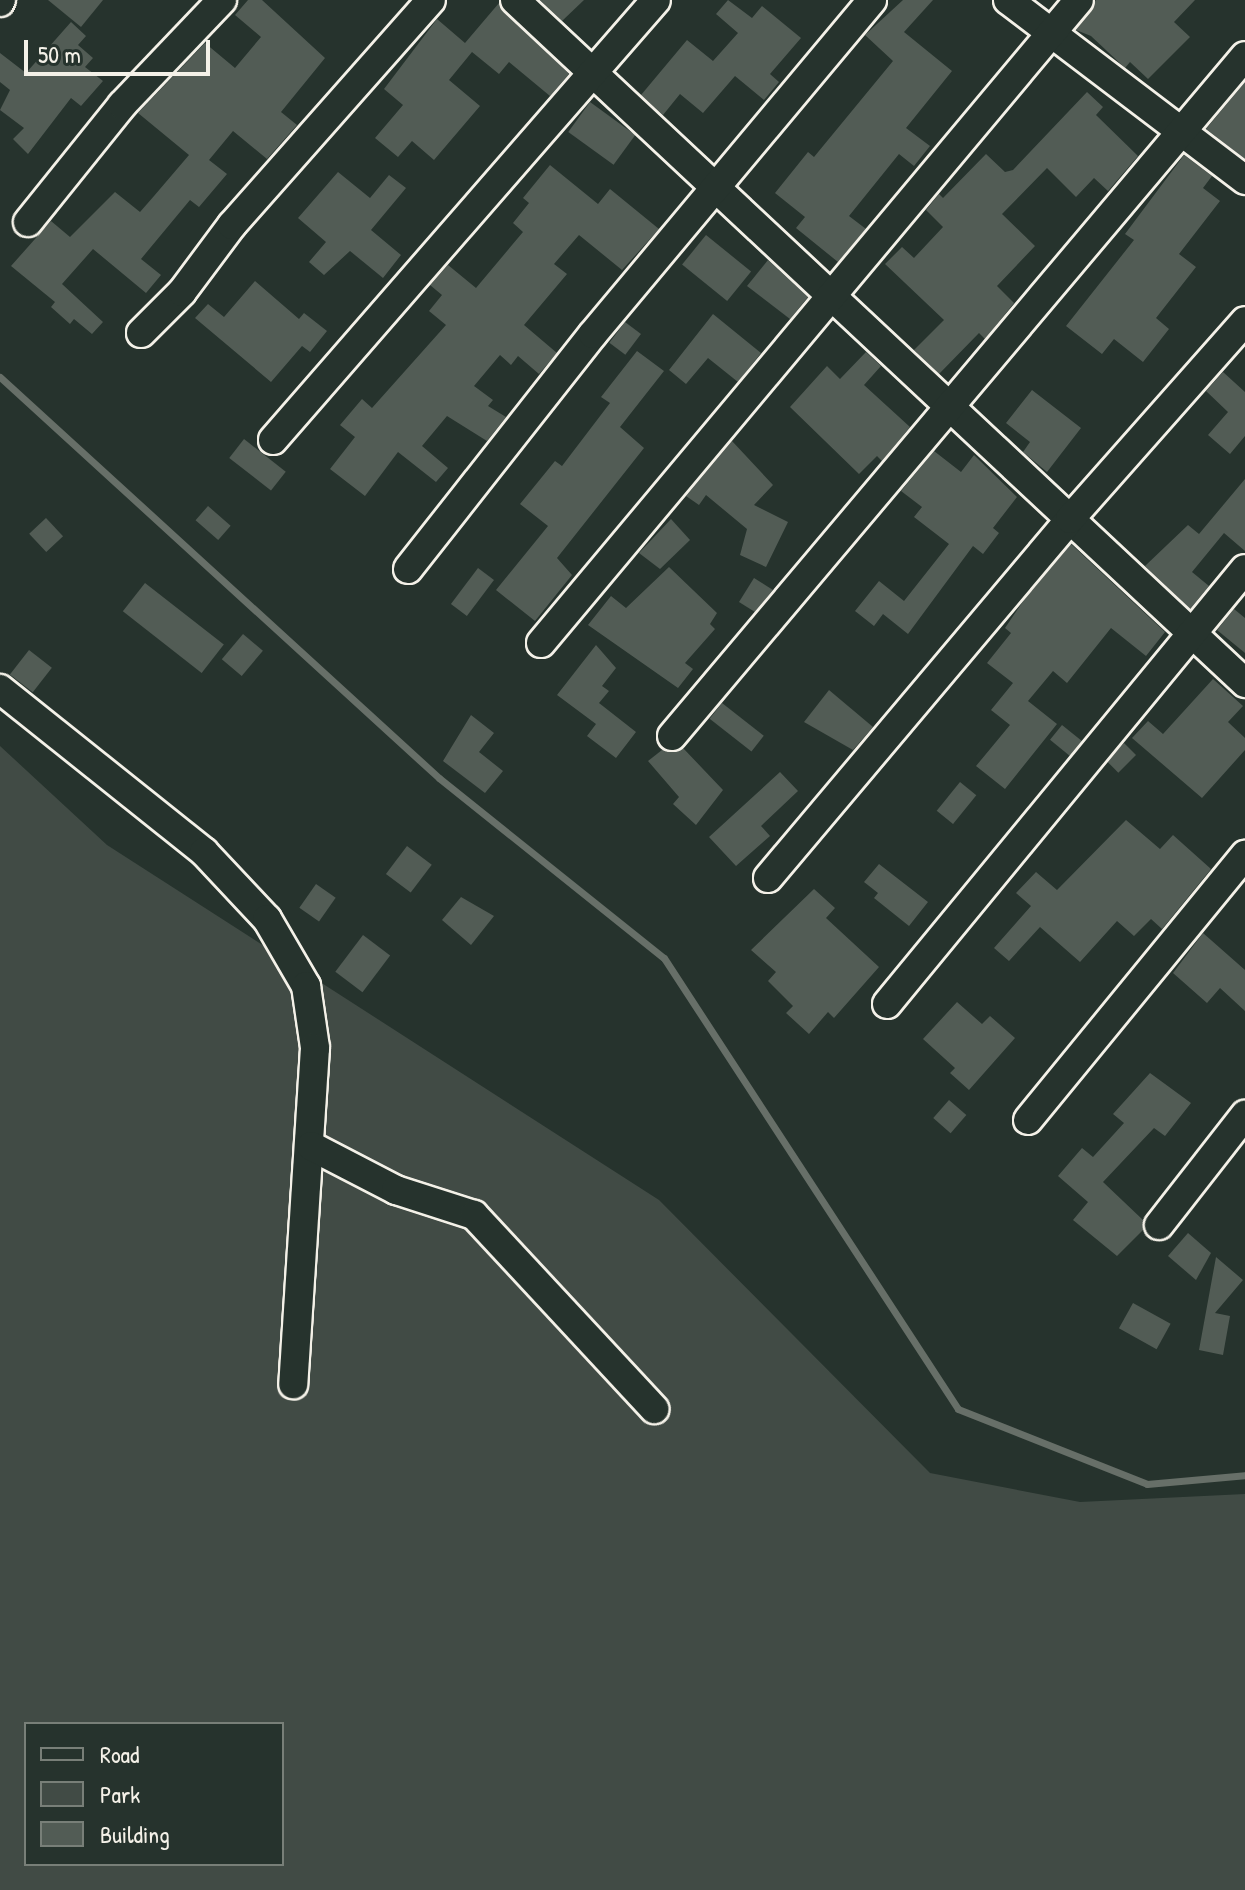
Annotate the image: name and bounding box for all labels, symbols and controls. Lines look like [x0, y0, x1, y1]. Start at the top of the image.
scale bar [28, 24, 214, 74]
text: 50 m [38, 38, 81, 70]
legend [24, 1722, 284, 1866]
text: Road [100, 1738, 139, 1770]
text: Park [100, 1778, 140, 1810]
text: Building [100, 1818, 170, 1850]

